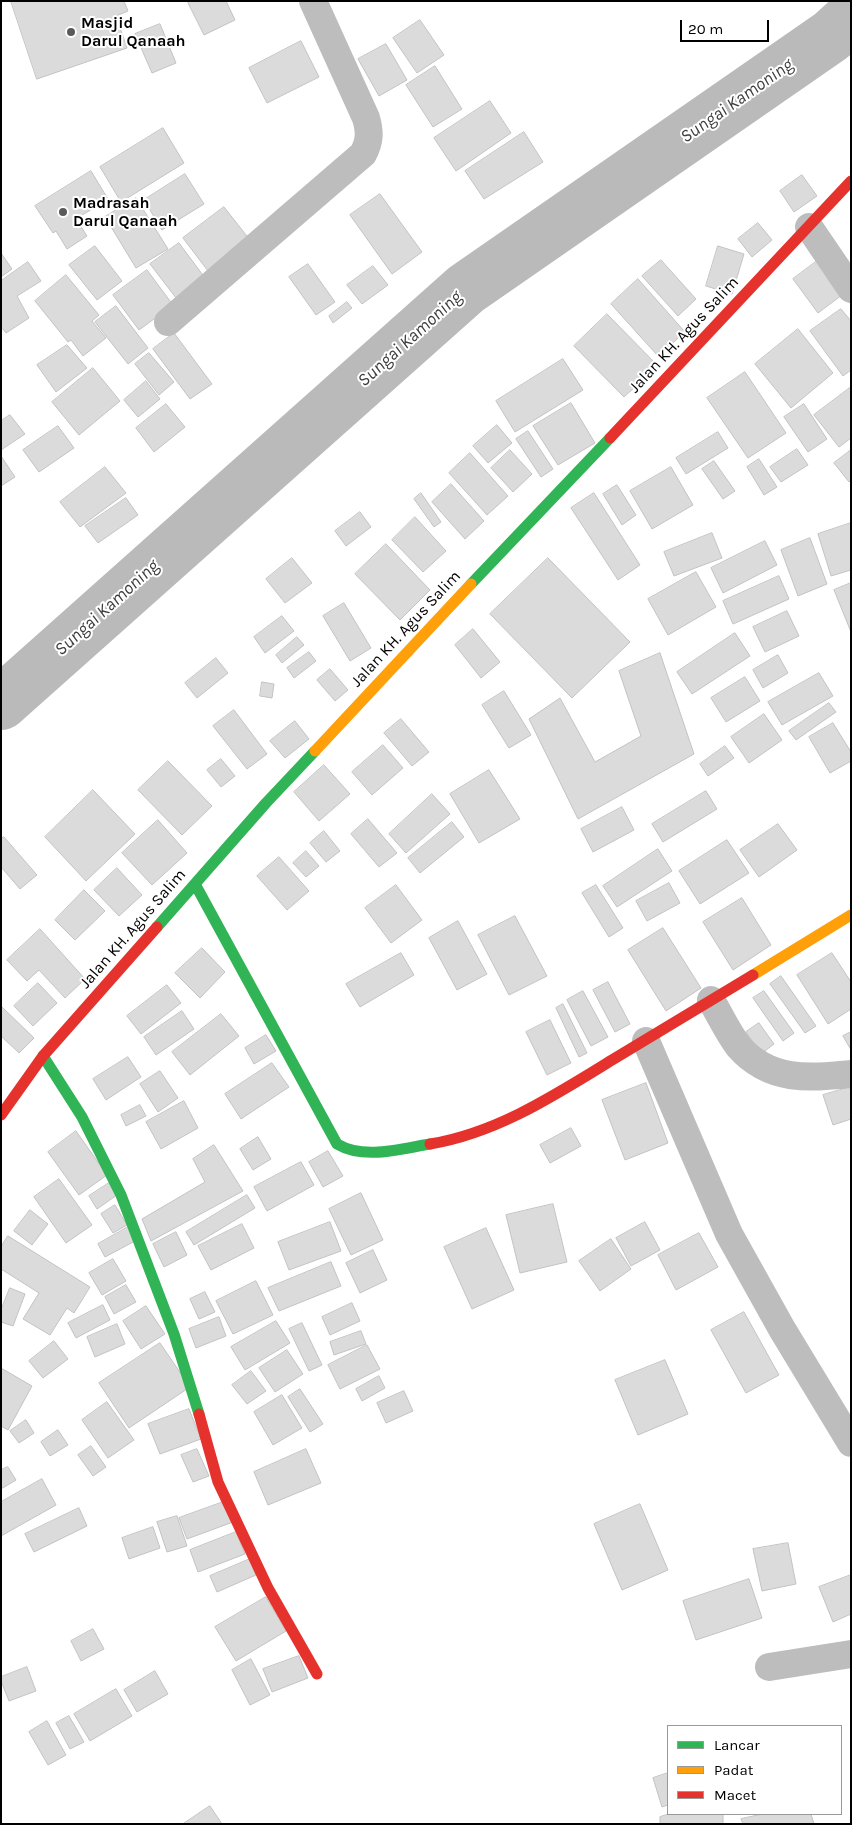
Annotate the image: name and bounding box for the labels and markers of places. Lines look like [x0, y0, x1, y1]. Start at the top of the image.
place label: Masjid Darul Qanaah [81, 13, 186, 51]
marker: Masjid Darul Qanaah [65, 26, 77, 38]
place label: Madrasah Darul Qanaah [73, 193, 178, 231]
marker: Madrasah Darul Qanaah [57, 206, 69, 218]

